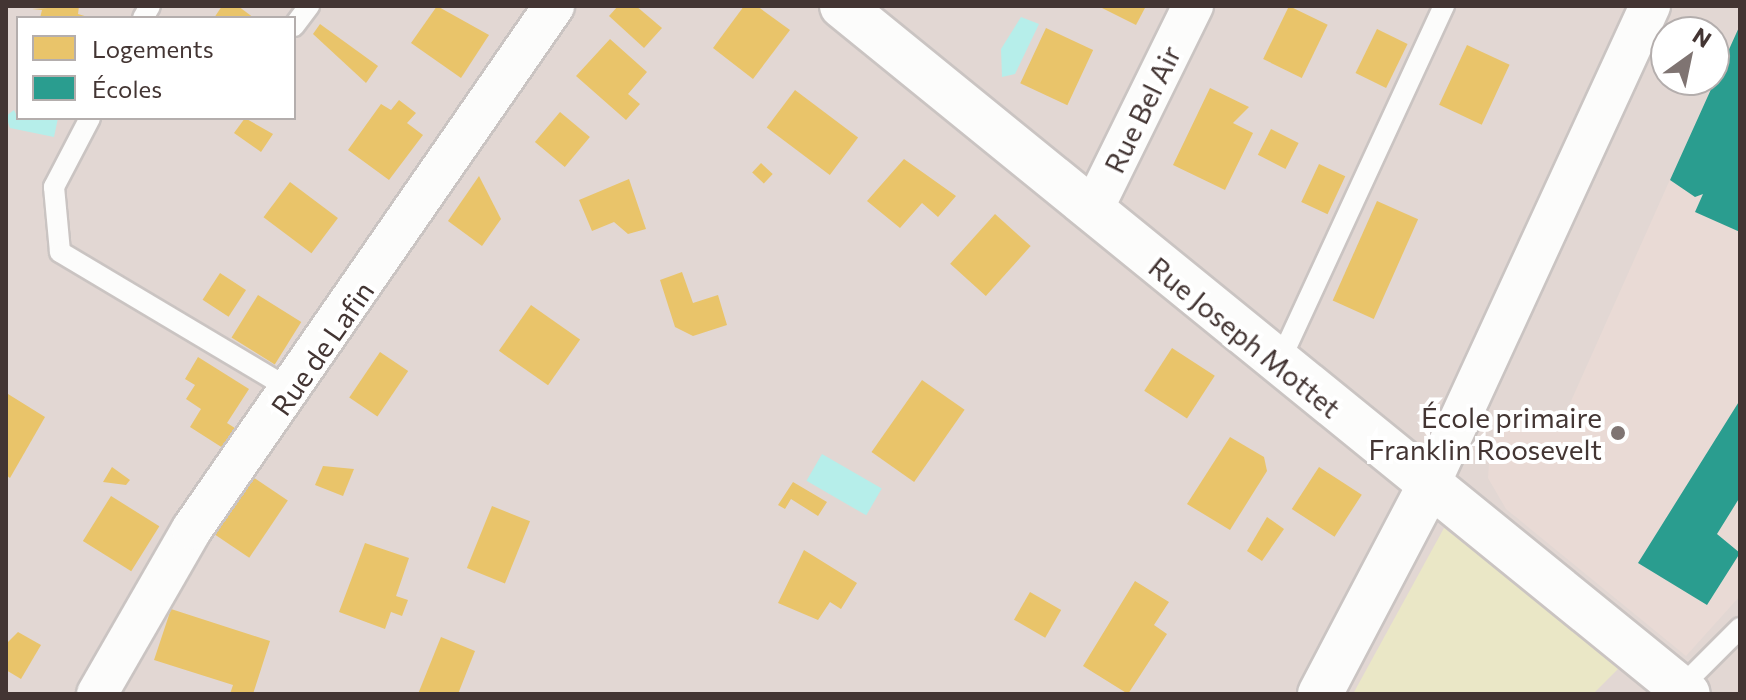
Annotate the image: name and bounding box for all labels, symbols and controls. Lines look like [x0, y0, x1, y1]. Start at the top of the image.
legend [16, 16, 296, 120]
north arrow [1650, 16, 1730, 96]
text: N [1688, 21, 1717, 53]
text: Logements [92, 34, 214, 63]
street label: Rue Bel Air [1097, 40, 1187, 178]
text: Écoles [92, 74, 162, 103]
street label: Rue Joseph Mottet [1143, 250, 1347, 424]
street label: Rue de Lafin [264, 275, 380, 421]
place label: École primaire Franklin Roosevelt [1368, 400, 1602, 466]
marker: École primaire Franklin Roosevelt [1609, 424, 1627, 442]

